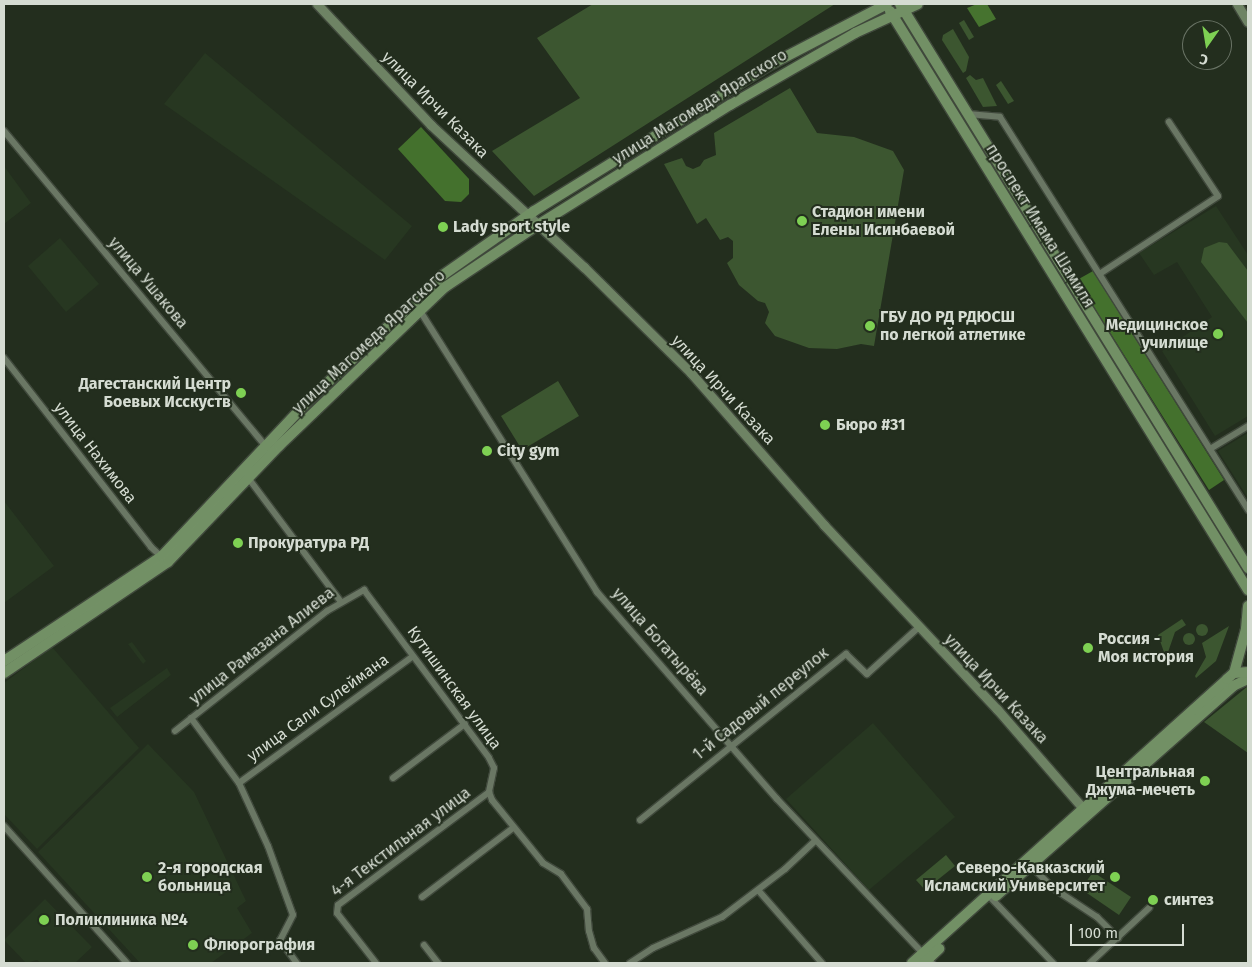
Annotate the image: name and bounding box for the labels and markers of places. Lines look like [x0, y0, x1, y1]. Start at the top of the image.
place label: Стадион имени Елены Исинбаевой [812, 202, 955, 240]
marker: Стадион имени Елены Исинбаевой [796, 215, 808, 227]
place label: Lady sport style [453, 217, 570, 237]
marker: Lady sport style [437, 221, 449, 233]
place label: ГБУ ДО РД РДЮСШ по легкой атлетике [880, 307, 1026, 345]
place label: Медицинское училище [1106, 315, 1208, 353]
marker: ГБУ ДО РД РДЮСШ по легкой атлетике [864, 320, 876, 332]
marker: Медицинское училище [1212, 328, 1224, 340]
place label: Дагестанский Центр Боевых Исскуств [79, 374, 231, 412]
marker: Дагестанский Центр Боевых Исскуств [235, 387, 247, 399]
place label: Бюро #31 [836, 415, 905, 435]
marker: Бюро #31 [818, 418, 832, 432]
place label: City gym [497, 441, 560, 461]
marker: City gym [481, 445, 493, 457]
place label: Прокуратура РД [248, 533, 369, 553]
marker: Прокуратура РД [232, 537, 244, 549]
place label: Россия - Моя история [1098, 629, 1194, 667]
marker: Россия - Моя история [1082, 642, 1094, 654]
place label: Центральная Джума-мечеть [1086, 762, 1195, 800]
marker: Центральная Джума-мечеть [1199, 775, 1211, 787]
place label: 2-я городская больница [158, 858, 263, 896]
place label: Северо-Кавказский Исламский Университет [924, 858, 1105, 896]
marker: 2-я городская больница [140, 870, 154, 884]
marker: Северо-Кавказский Исламский Университет [1109, 871, 1121, 883]
place label: синтез [1164, 890, 1214, 910]
marker: синтез [1146, 893, 1160, 907]
place label: Поликлиника №4 [55, 910, 188, 930]
marker: Поликлиника №4 [37, 913, 51, 927]
place label: Флюрография [204, 935, 315, 955]
marker: Флюрография [186, 938, 200, 952]

